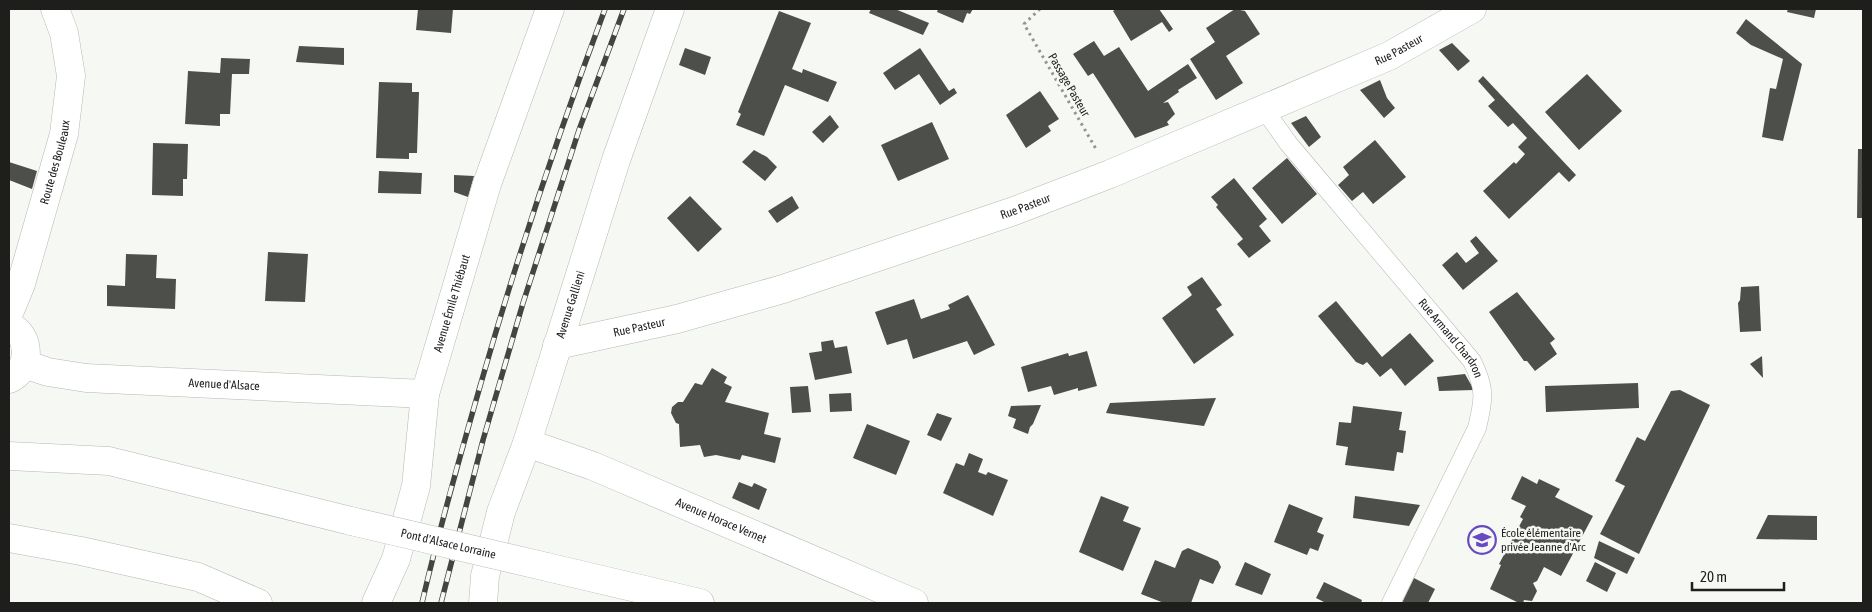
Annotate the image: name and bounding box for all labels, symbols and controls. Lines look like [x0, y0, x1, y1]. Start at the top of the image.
street label: Rue Pasteur [1373, 31, 1426, 68]
street label: Passage Pasteur [1045, 51, 1093, 120]
street label: Route des Bouleaux [37, 119, 73, 206]
street label: Rue Pasteur [998, 190, 1053, 222]
street label: Avenue Émile Thiébaut [431, 252, 473, 354]
street label: Avenue Gallieni [553, 269, 588, 340]
street label: Rue Armand Chardron [1415, 296, 1486, 380]
street label: Rue Pasteur [612, 315, 667, 340]
street label: Avenue d'Alsace [188, 376, 260, 393]
street label: Avenue Horace Vernet [673, 495, 769, 546]
school or university icon: École élémentaire privée Jeanne d'Arc [1467, 525, 1497, 555]
street label: Pont d'Alsace Lorraine [399, 526, 497, 562]
place label: École élémentaire privée Jeanne d'Arc [1501, 526, 1586, 554]
scale bar [1692, 560, 1784, 592]
text: 20 m [1700, 568, 1727, 585]

